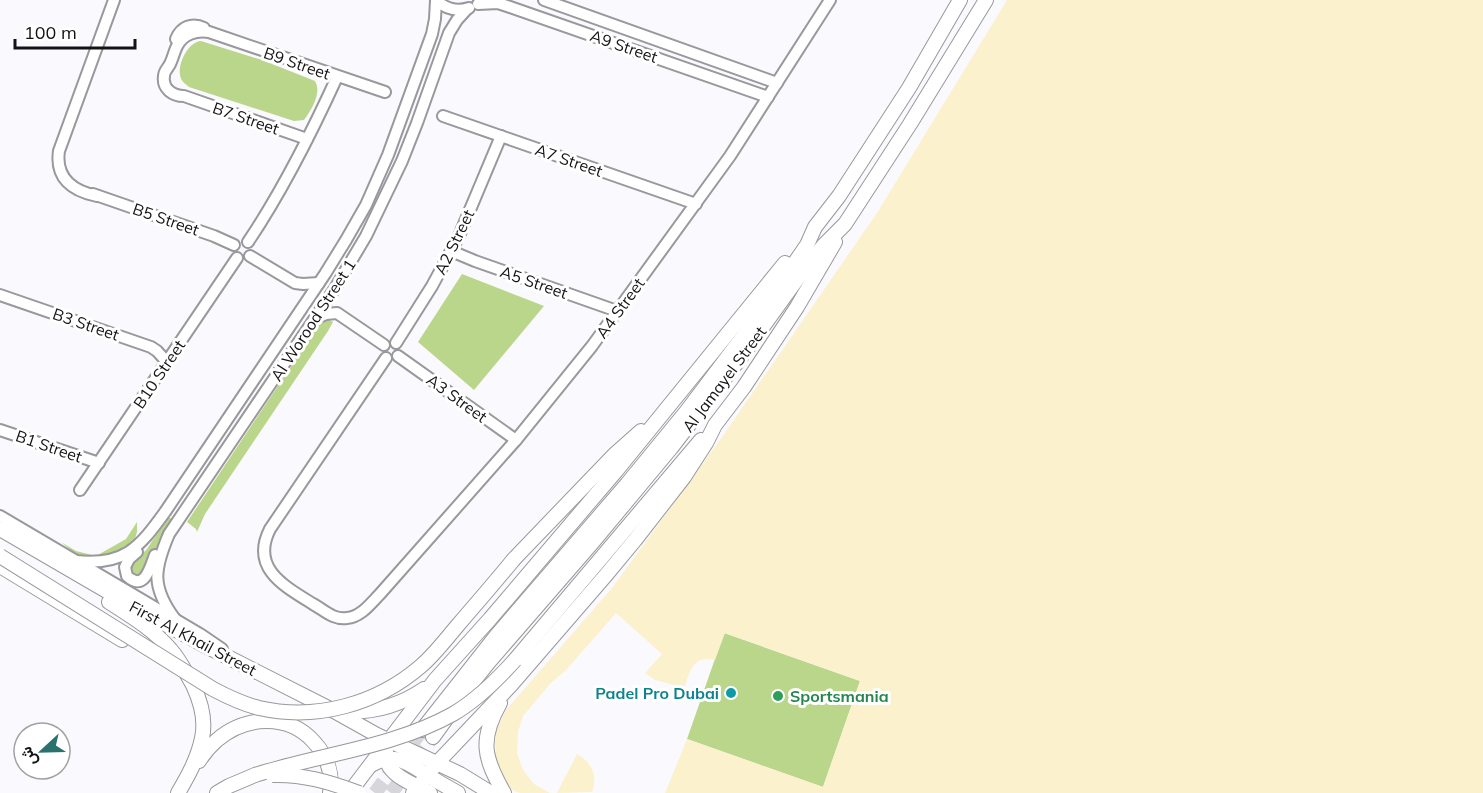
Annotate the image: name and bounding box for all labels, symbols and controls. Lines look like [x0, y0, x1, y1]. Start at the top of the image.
scale bar [15, 12, 135, 50]
text: 100 m [24, 21, 77, 44]
street label: A9 Street [588, 25, 661, 67]
street label: B9 Street [261, 42, 333, 84]
street label: B7 Street [210, 97, 282, 139]
street label: A7 Street [533, 139, 606, 181]
street label: B5 Street [130, 198, 202, 240]
street label: A2 Street [430, 206, 478, 278]
street label: Al Worood Street 1 [266, 255, 360, 385]
street label: A5 Street [498, 261, 571, 303]
street label: A4 Street [591, 274, 649, 342]
street label: B3 Street [50, 303, 122, 345]
street label: Al Jamayel Street [678, 322, 771, 436]
street label: B10 Street [129, 336, 189, 412]
street label: A3 Street [423, 369, 491, 427]
street label: B1 Street [13, 425, 85, 467]
street label: First Al Khail Street [126, 596, 260, 680]
place label: Padel Pro Dubai [595, 683, 719, 703]
marker: Padel Pro Dubai [724, 686, 738, 700]
place label: Sportsmania [790, 686, 889, 706]
marker: Sportsmania [771, 689, 785, 703]
north arrow [12, 721, 72, 781]
text: ش [15, 744, 41, 769]

